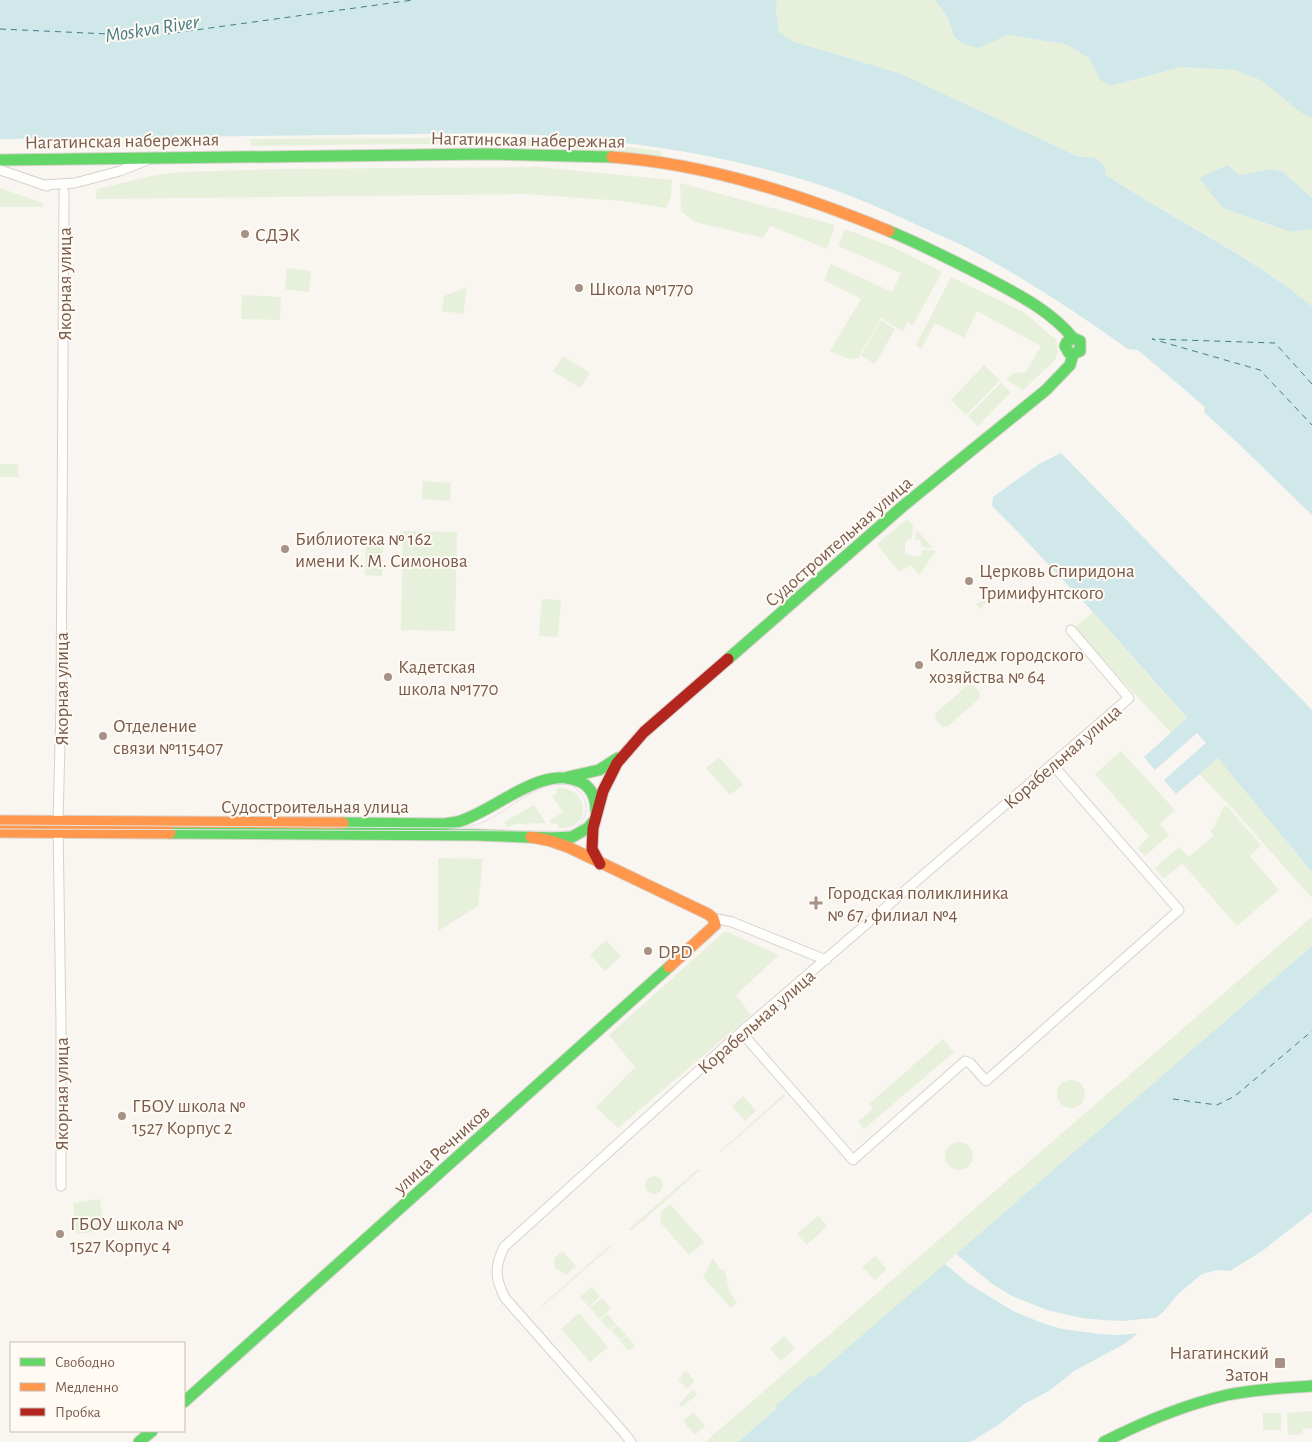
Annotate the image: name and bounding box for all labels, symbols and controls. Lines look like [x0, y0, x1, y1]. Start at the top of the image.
water label: Moskva River [104, 12, 201, 46]
street label: Нагатинская набережная [430, 129, 626, 152]
street label: Нагатинская набережная [24, 130, 220, 153]
place label: СДЭК [255, 226, 300, 245]
street label: Якорная улица [56, 227, 75, 341]
marker: СДЭК [239, 228, 251, 240]
place label: Школа №1770 [589, 280, 694, 299]
marker: Школа №1770 [573, 282, 585, 294]
street label: Судостроительная улица [762, 473, 916, 611]
place label: Библиотека № 162 имени К. М. Симонова [295, 530, 468, 571]
marker: Библиотека № 162 имени К. М. Симонова [279, 543, 291, 555]
place label: Церковь Спиридона Тримифунтского [979, 562, 1135, 603]
marker: Церковь Спиридона Тримифунтского [963, 575, 975, 587]
street label: Якорная улица [53, 632, 72, 746]
place label: Колледж городского хозяйства № 64 [929, 646, 1084, 687]
place label: Кадетская школа №1770 [398, 658, 498, 699]
marker: Колледж городского хозяйства № 64 [913, 659, 925, 671]
marker: Кадетская школа №1770 [382, 671, 394, 683]
street label: Корабельная улица [1001, 701, 1126, 813]
place label: Отделение связи №115407 [113, 717, 223, 758]
marker: Отделение связи №115407 [97, 730, 109, 742]
street label: Судостроительная улица [221, 798, 409, 817]
place label: Городская поликлиника № 67, филиал №4 [827, 884, 1009, 925]
marker: Городская поликлиника № 67, филиал №4 [809, 896, 823, 910]
place label: DPD [658, 943, 692, 962]
marker: DPD [642, 945, 654, 957]
street label: Корабельная улица [695, 966, 820, 1078]
street label: Якорная улица [53, 1037, 72, 1151]
place label: ГБОУ школа № 1527 Корпус 2 [132, 1097, 246, 1138]
street label: улица Речников [390, 1102, 494, 1198]
marker: ГБОУ школа № 1527 Корпус 2 [116, 1110, 128, 1122]
place label: ГБОУ школа № 1527 Корпус 4 [70, 1215, 184, 1256]
marker: ГБОУ школа № 1527 Корпус 4 [54, 1228, 66, 1240]
legend [10, 1342, 185, 1432]
place label: Нагатинский Затон [1169, 1344, 1269, 1385]
text: Свободно [55, 1355, 115, 1370]
marker: Нагатинский Затон [1273, 1356, 1287, 1370]
text: Медленно [55, 1380, 119, 1395]
text: Пробка [55, 1405, 101, 1420]

